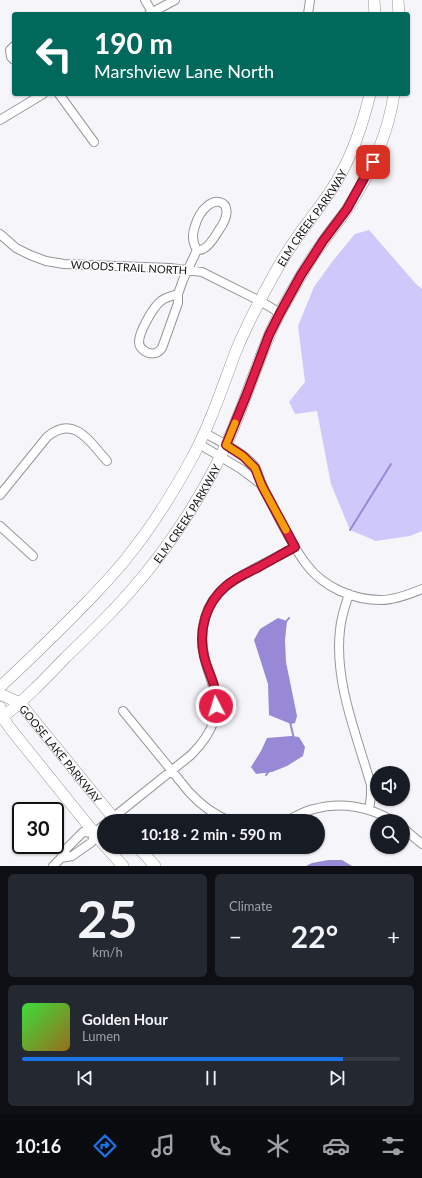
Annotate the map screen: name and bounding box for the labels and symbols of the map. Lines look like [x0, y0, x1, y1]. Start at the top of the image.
pin [356, 145, 390, 179]
street label: ELM CREEK PARKWAY [274, 167, 349, 268]
street label: WOODS TRAIL NORTH [70, 257, 188, 277]
street label: ELM CREEK PARKWAY [150, 461, 222, 565]
position arrow [195, 685, 237, 727]
street label: GOOSE LAKE PARKWAY [17, 702, 105, 805]
speed limit sign: 30 [12, 802, 64, 854]

